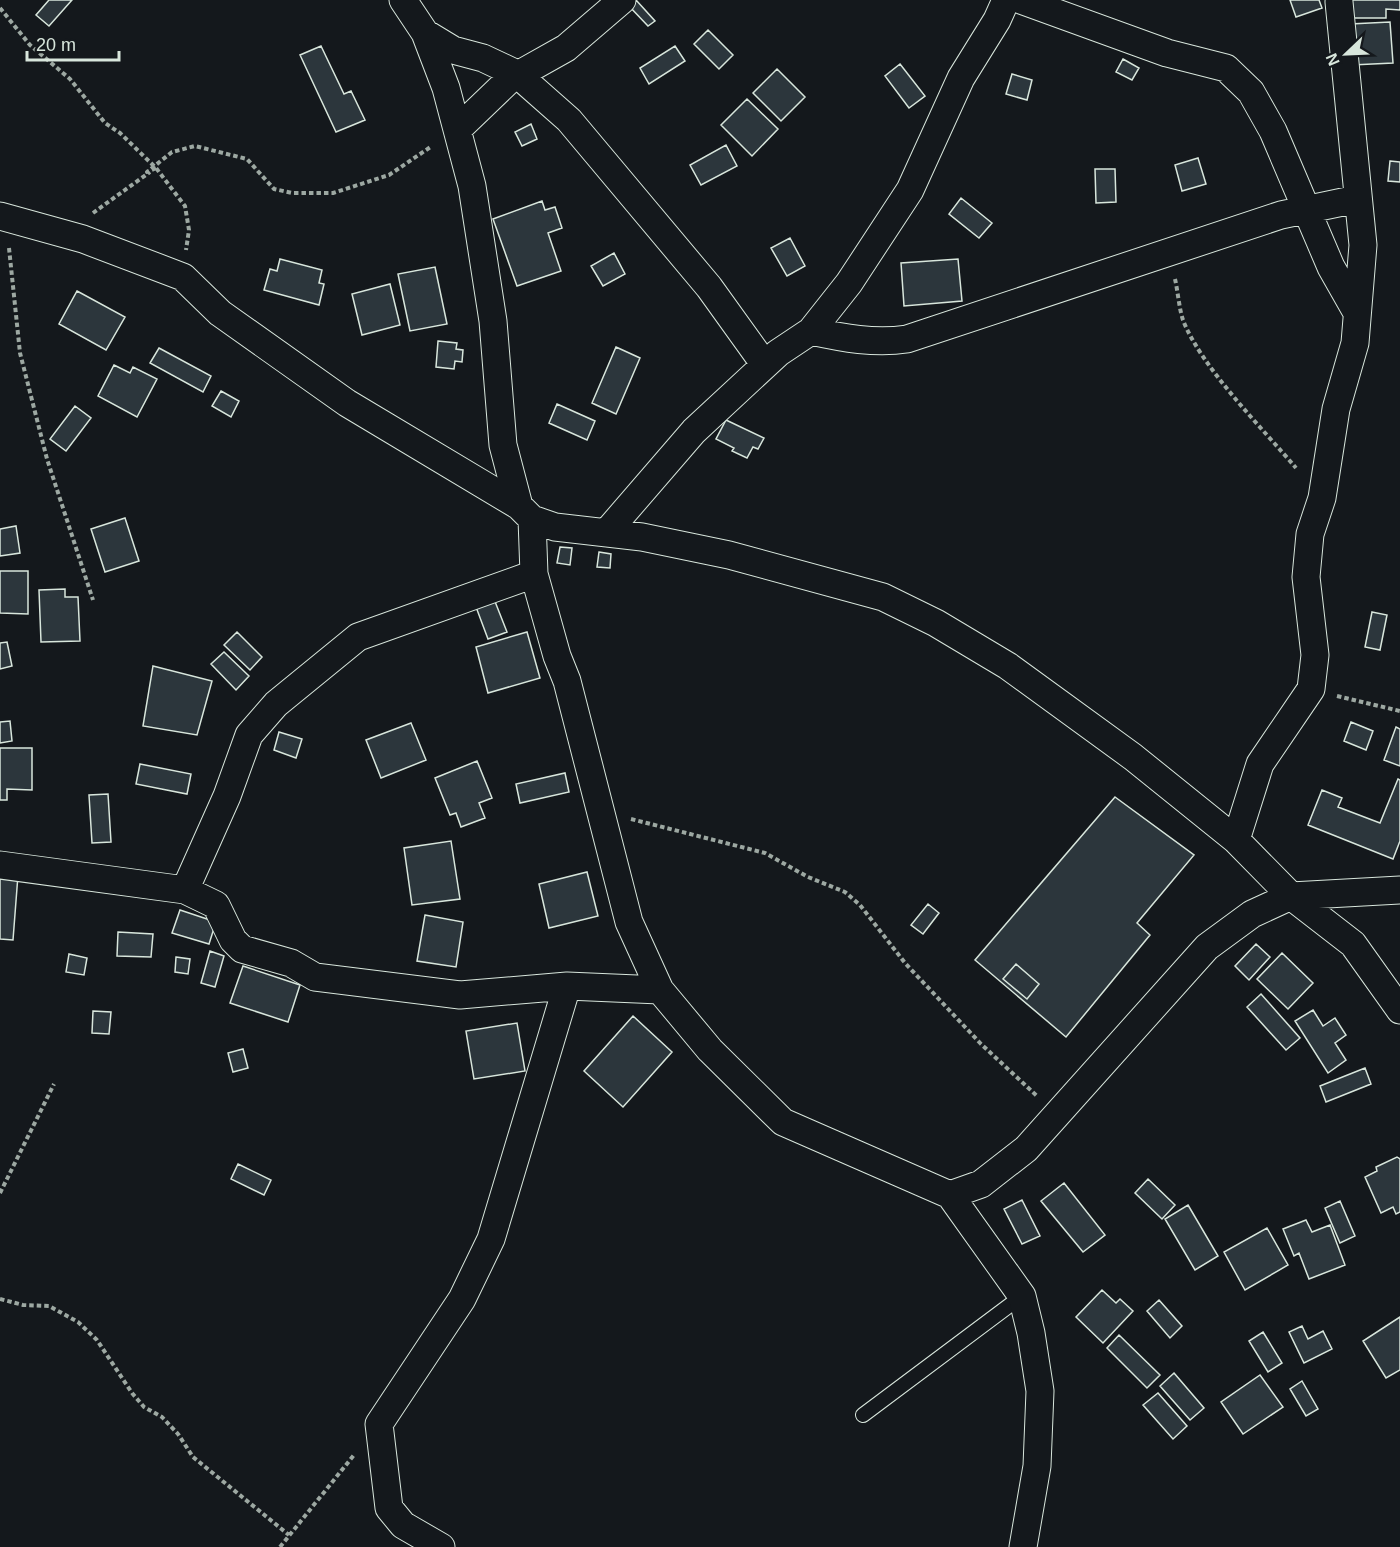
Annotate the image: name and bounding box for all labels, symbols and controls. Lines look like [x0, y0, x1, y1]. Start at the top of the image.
scale bar [27, 24, 118, 62]
north arrow [1316, 24, 1376, 84]
text: 20 m [36, 35, 76, 55]
text: N [1323, 51, 1343, 68]

